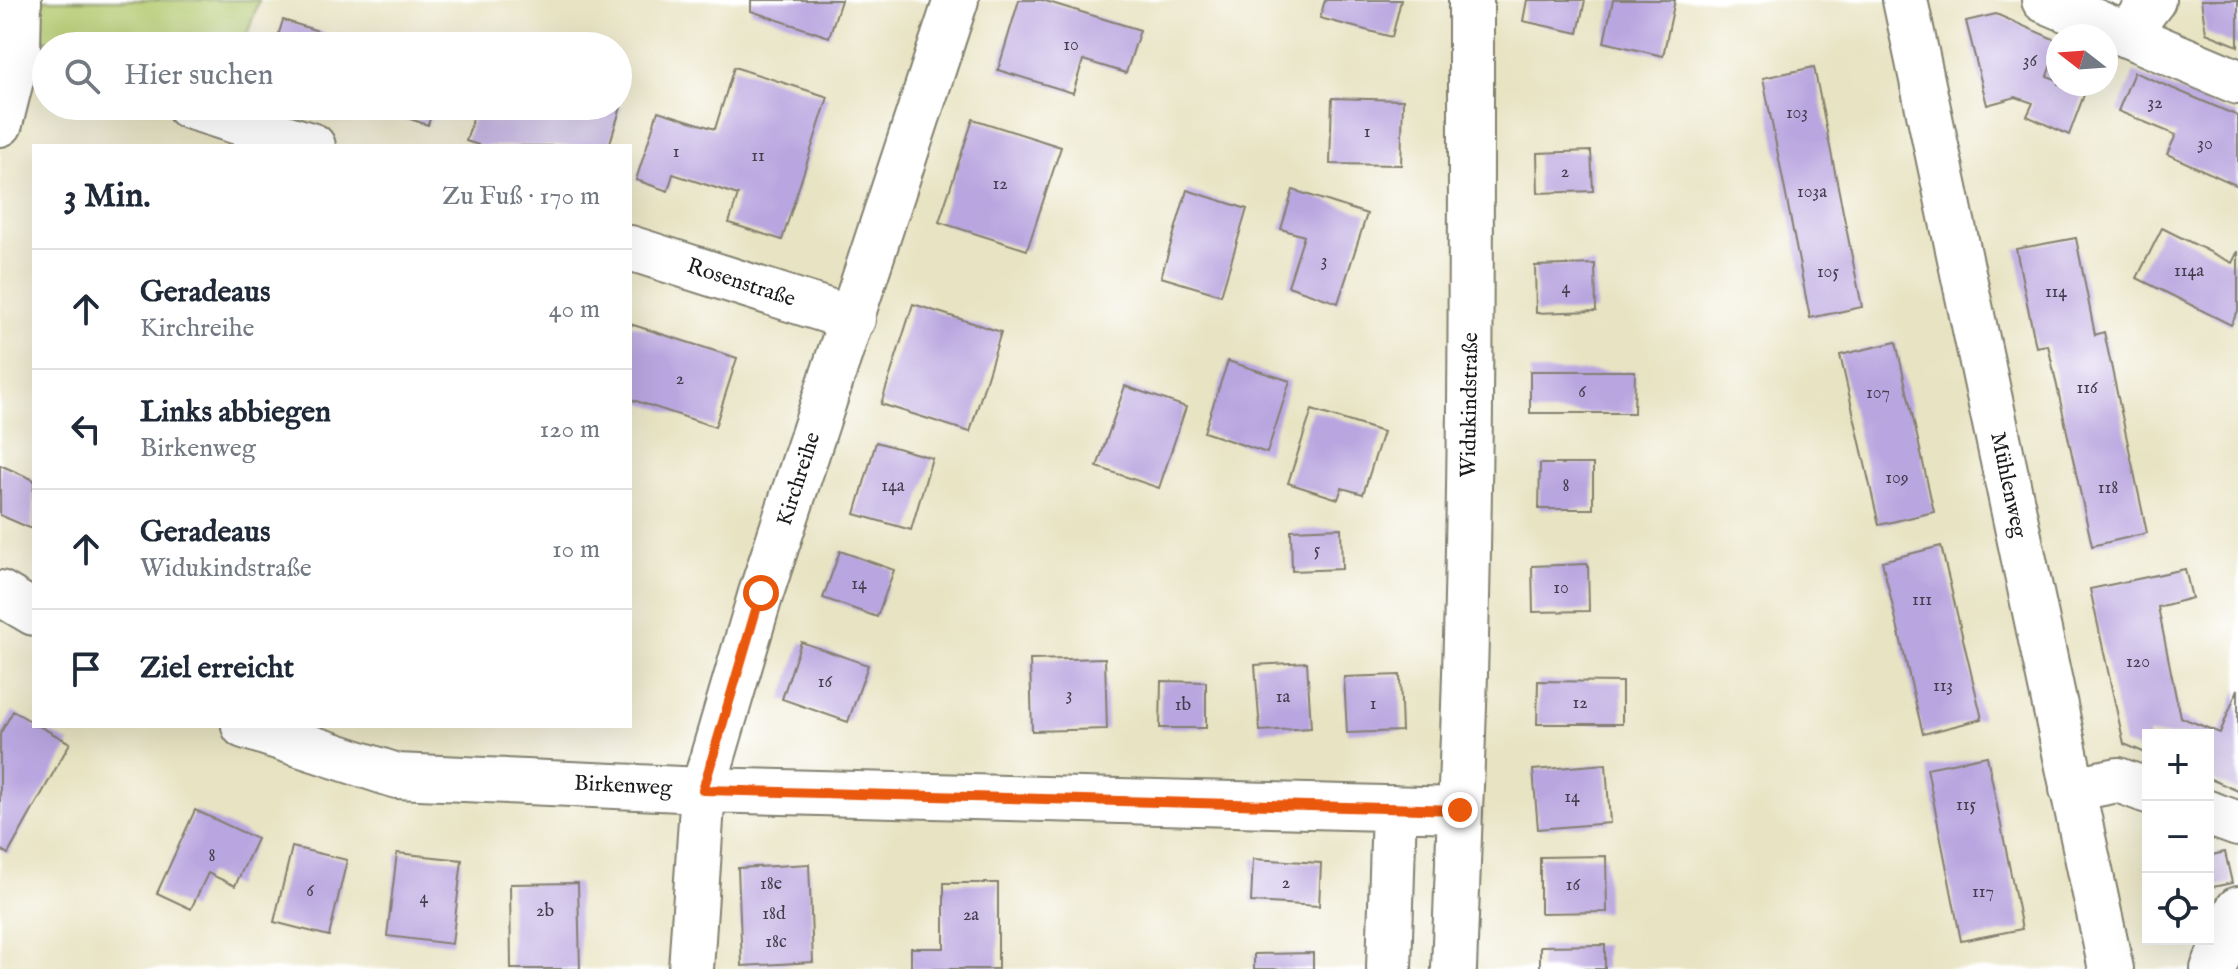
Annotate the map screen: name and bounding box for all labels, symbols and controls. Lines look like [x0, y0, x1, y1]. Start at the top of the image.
north arrow [2046, 24, 2118, 96]
search box [32, 32, 632, 120]
house number: 10 [1063, 34, 1079, 57]
house number: 36 [2023, 50, 2038, 73]
icon: search [60, 54, 104, 98]
text: Hier suchen [124, 57, 274, 95]
house number: 32 [2147, 92, 2163, 115]
house number: 103 [1786, 102, 1808, 125]
house number: 1 [1364, 121, 1370, 144]
house number: 30 [2197, 133, 2213, 156]
house number: 1 [673, 141, 679, 164]
house number: 11 [751, 145, 765, 168]
house number: 2 [1561, 161, 1569, 184]
house number: 12 [992, 173, 1008, 196]
text: 3 Min. [64, 175, 151, 218]
text: Zu Fuß · 170 m [442, 180, 600, 213]
house number: 103a [1797, 181, 1827, 204]
house number: 3 [1321, 250, 1327, 273]
street label: Rosenstraße [683, 252, 799, 314]
house number: 114a [2174, 260, 2204, 283]
house number: 105 [1817, 261, 1839, 284]
text: Geradeaus [140, 274, 270, 312]
house number: 4 [1562, 277, 1571, 300]
house number: 114 [2045, 281, 2067, 304]
icon: ahead [64, 287, 108, 331]
text: 40 m [549, 293, 600, 326]
text: Kirchreihe [140, 312, 254, 345]
street label: Widukindstraße [1455, 332, 1485, 478]
house number: 2 [676, 368, 684, 391]
house number: 116 [2076, 377, 2098, 400]
house number: 6 [1578, 381, 1586, 404]
house number: 107 [1866, 382, 1890, 405]
text: Links abbiegen [140, 394, 331, 432]
icon: left [64, 407, 108, 451]
text: 120 m [540, 413, 600, 446]
street label: Kirchreihe [771, 429, 827, 529]
street label: Mühlenweg [1983, 430, 2033, 541]
text: Birkenweg [140, 432, 256, 465]
house number: 109 [1885, 467, 1909, 490]
house number: 14a [881, 475, 905, 498]
house number: 8 [1562, 475, 1570, 498]
house number: 118 [2098, 477, 2118, 500]
text: Geradeaus [140, 514, 270, 552]
icon: ahead [64, 527, 108, 571]
text: 10 m [552, 533, 600, 566]
house number: 5 [1314, 539, 1321, 562]
text: Widukindstraße [140, 552, 312, 585]
house number: 14 [851, 573, 867, 596]
route start [743, 575, 779, 611]
house number: 10 [1553, 577, 1569, 600]
house number: 111 [1912, 589, 1932, 612]
icon: arrive [64, 647, 108, 691]
text: Ziel erreicht [140, 650, 294, 688]
house number: 120 [2126, 651, 2150, 674]
house number: 16 [818, 671, 833, 694]
house number: 113 [1933, 675, 1953, 698]
house number: 3 [1066, 684, 1072, 707]
house number: 1a [1276, 686, 1290, 709]
house number: 12 [1572, 692, 1588, 715]
house number: 1 [1370, 693, 1376, 716]
house number: 1b [1175, 694, 1192, 717]
map controls [2142, 729, 2214, 945]
button: + [2142, 729, 2214, 801]
street label: Birkenweg [573, 769, 674, 803]
house number: 14 [1564, 786, 1580, 809]
route end [1442, 792, 1478, 828]
house number: 115 [1956, 794, 1976, 817]
button: − [2142, 801, 2214, 873]
house number: 8 [208, 845, 216, 868]
house number: 2 [1282, 872, 1290, 895]
house number: 18e [760, 873, 782, 896]
button: locate [2142, 873, 2214, 945]
house number: 16 [1566, 874, 1581, 897]
house number: 6 [306, 880, 314, 903]
house number: 117 [1972, 881, 1994, 904]
house number: 4 [420, 887, 429, 910]
house number: 2b [536, 900, 554, 923]
house number: 18d [762, 903, 786, 926]
house number: 2a [963, 904, 979, 927]
house number: 18c [765, 931, 787, 954]

